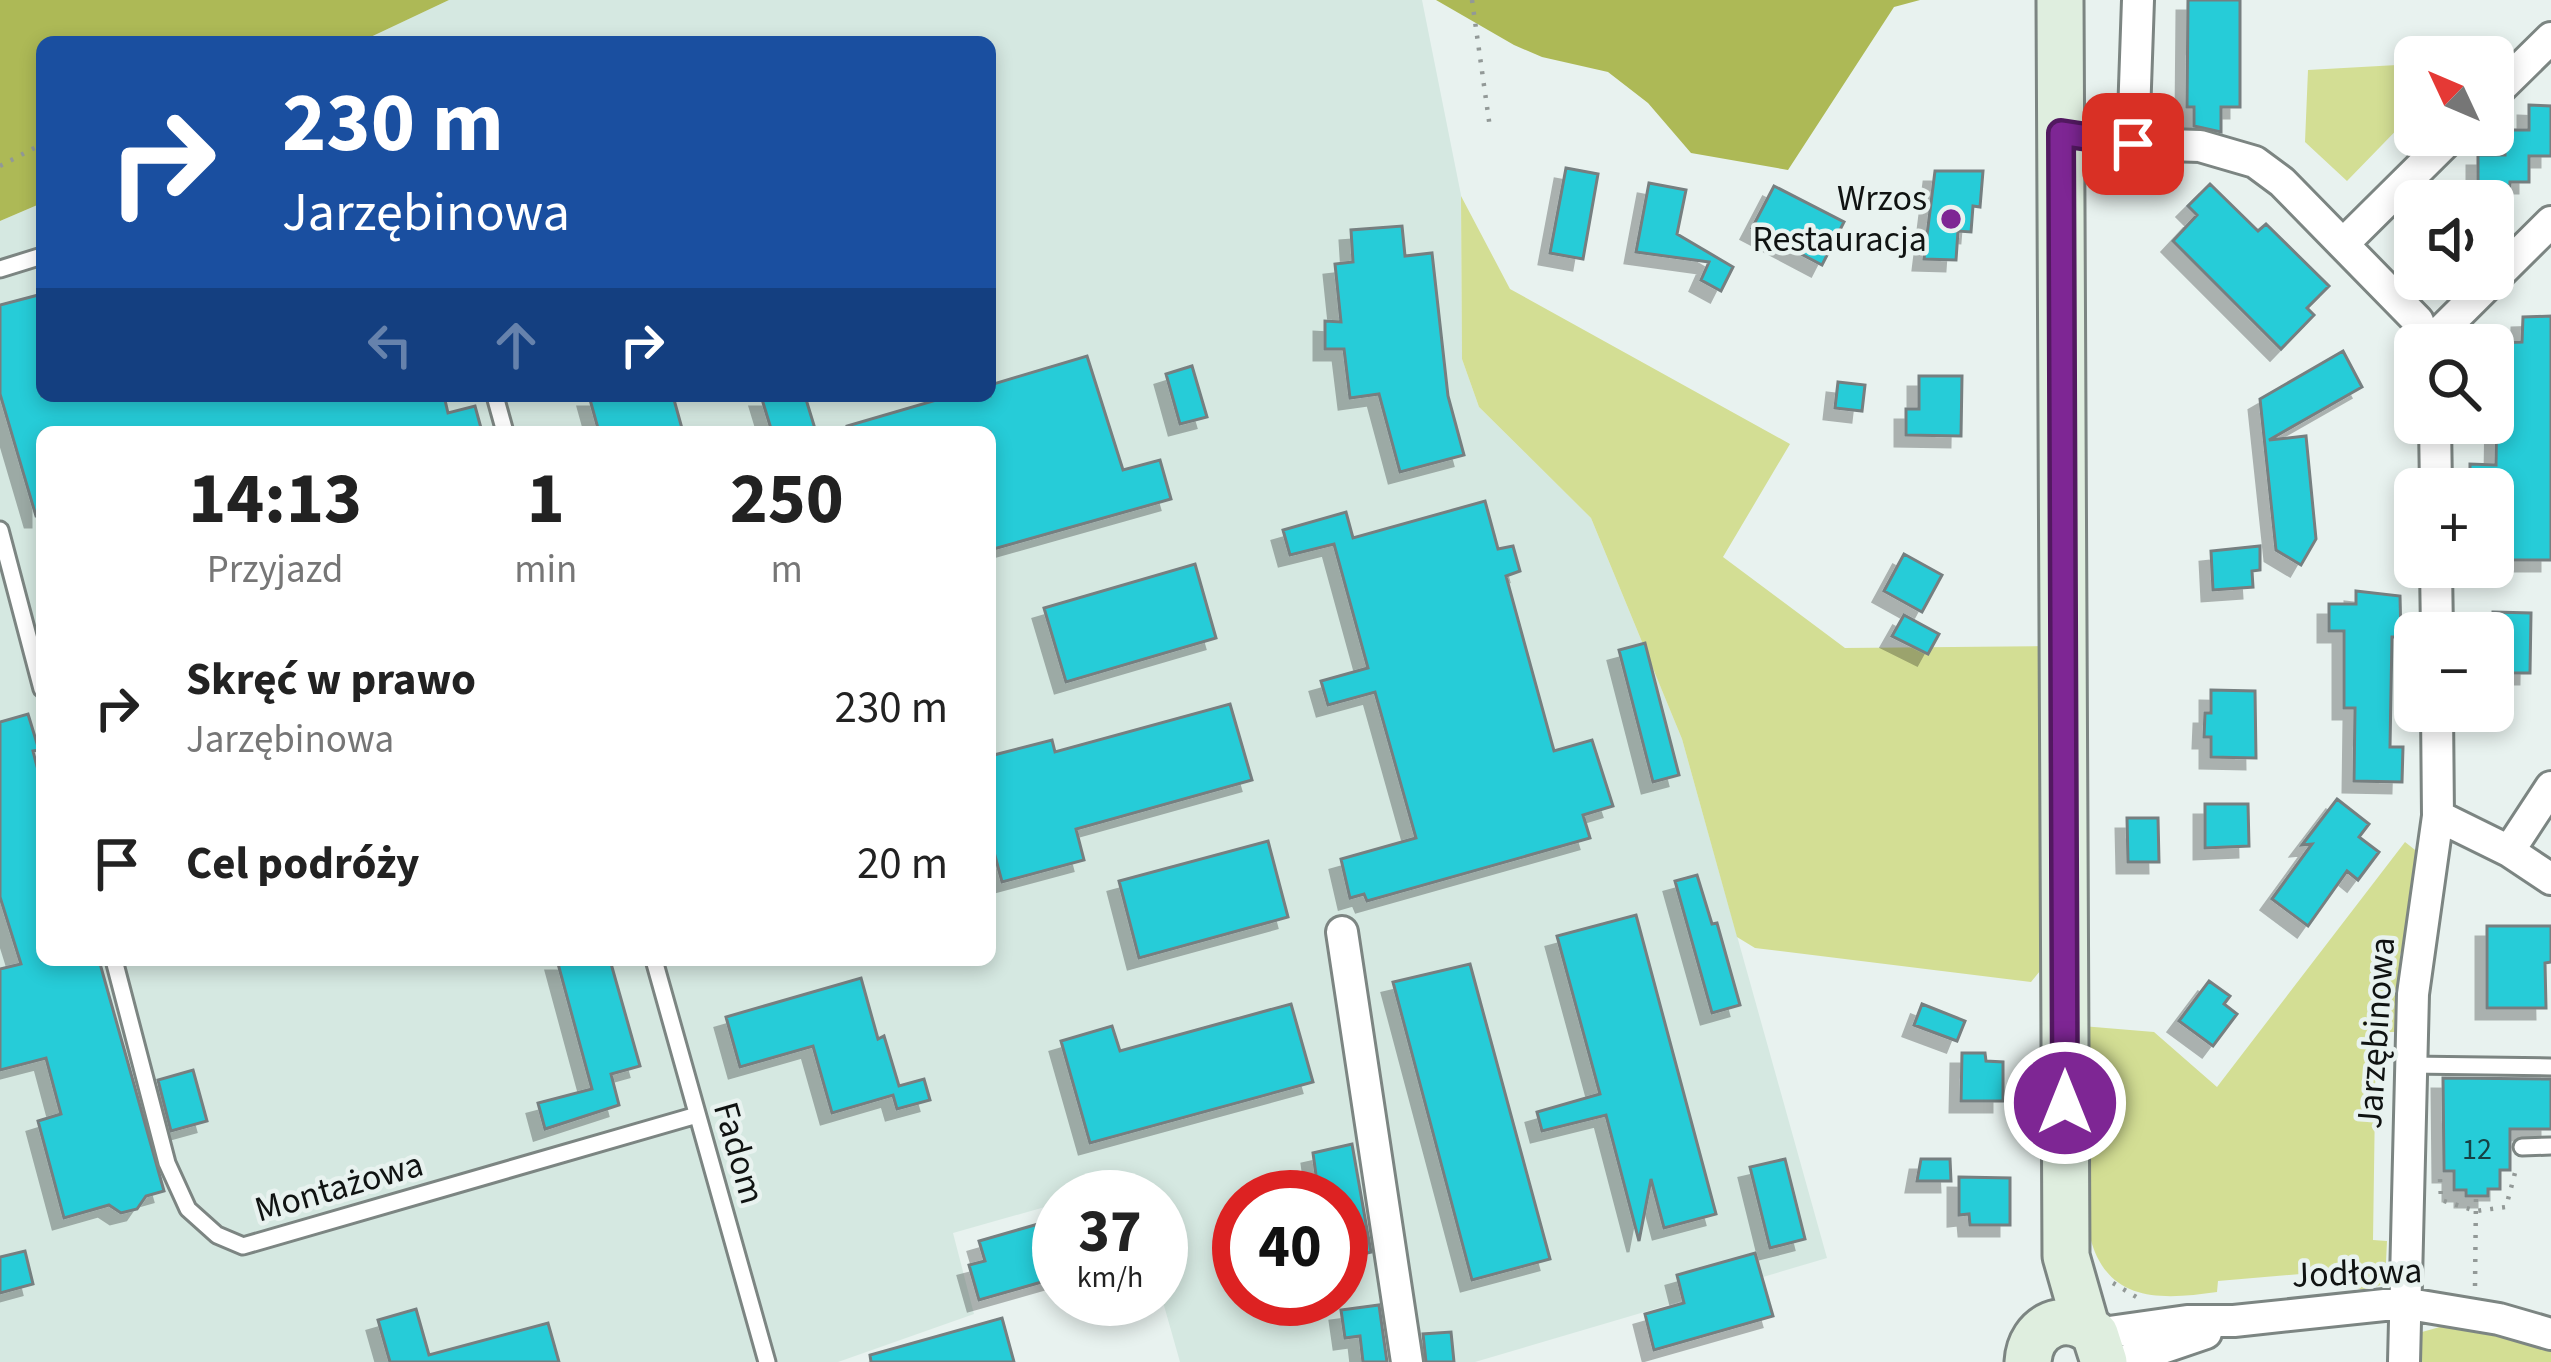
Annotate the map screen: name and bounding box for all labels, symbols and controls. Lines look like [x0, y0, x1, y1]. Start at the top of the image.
north arrow [2394, 36, 2514, 156]
map controls [2394, 36, 2514, 732]
text: 230 m [282, 64, 504, 184]
icon: right [84, 84, 240, 240]
pin [2082, 93, 2184, 195]
icon: arrive [2100, 111, 2166, 177]
place label: Wrzos Restauracja [1752, 173, 1927, 265]
text: Jarzębinowa [282, 175, 570, 252]
button: sound [2394, 180, 2514, 300]
marker: Wrzos Restauracja [1938, 206, 1964, 232]
icon: left [357, 312, 423, 378]
icon: ahead [483, 312, 549, 378]
icon: right [609, 312, 675, 378]
button: search [2394, 324, 2514, 444]
text: 14:13 [188, 448, 362, 551]
text: 1 [527, 448, 565, 551]
text: 250 [730, 448, 844, 551]
button: + [2394, 468, 2514, 588]
text: Przyjazd [207, 542, 344, 598]
text: min [514, 542, 577, 598]
text: m [771, 542, 803, 598]
button: − [2394, 612, 2514, 732]
text: Skręć w prawo [186, 648, 476, 712]
icon: right [84, 675, 150, 741]
text: 230 m [835, 676, 948, 740]
text: Jarzębinowa [186, 712, 394, 768]
icon: arrive [84, 831, 150, 897]
text: Cel podróży [186, 832, 420, 896]
text: 20 m [857, 832, 948, 896]
street label: Jarzębinowa [2344, 935, 2408, 1131]
position arrow [2002, 1040, 2128, 1166]
street label: Fadom [700, 1096, 778, 1210]
house number: 12 [2462, 1128, 2492, 1171]
street label: Montażowa [249, 1139, 429, 1235]
speed limit sign: 40 [1212, 1170, 1368, 1326]
text: 37 [1078, 1190, 1142, 1275]
street label: Jodłowa [2291, 1245, 2423, 1301]
text: km/h [1077, 1256, 1143, 1299]

